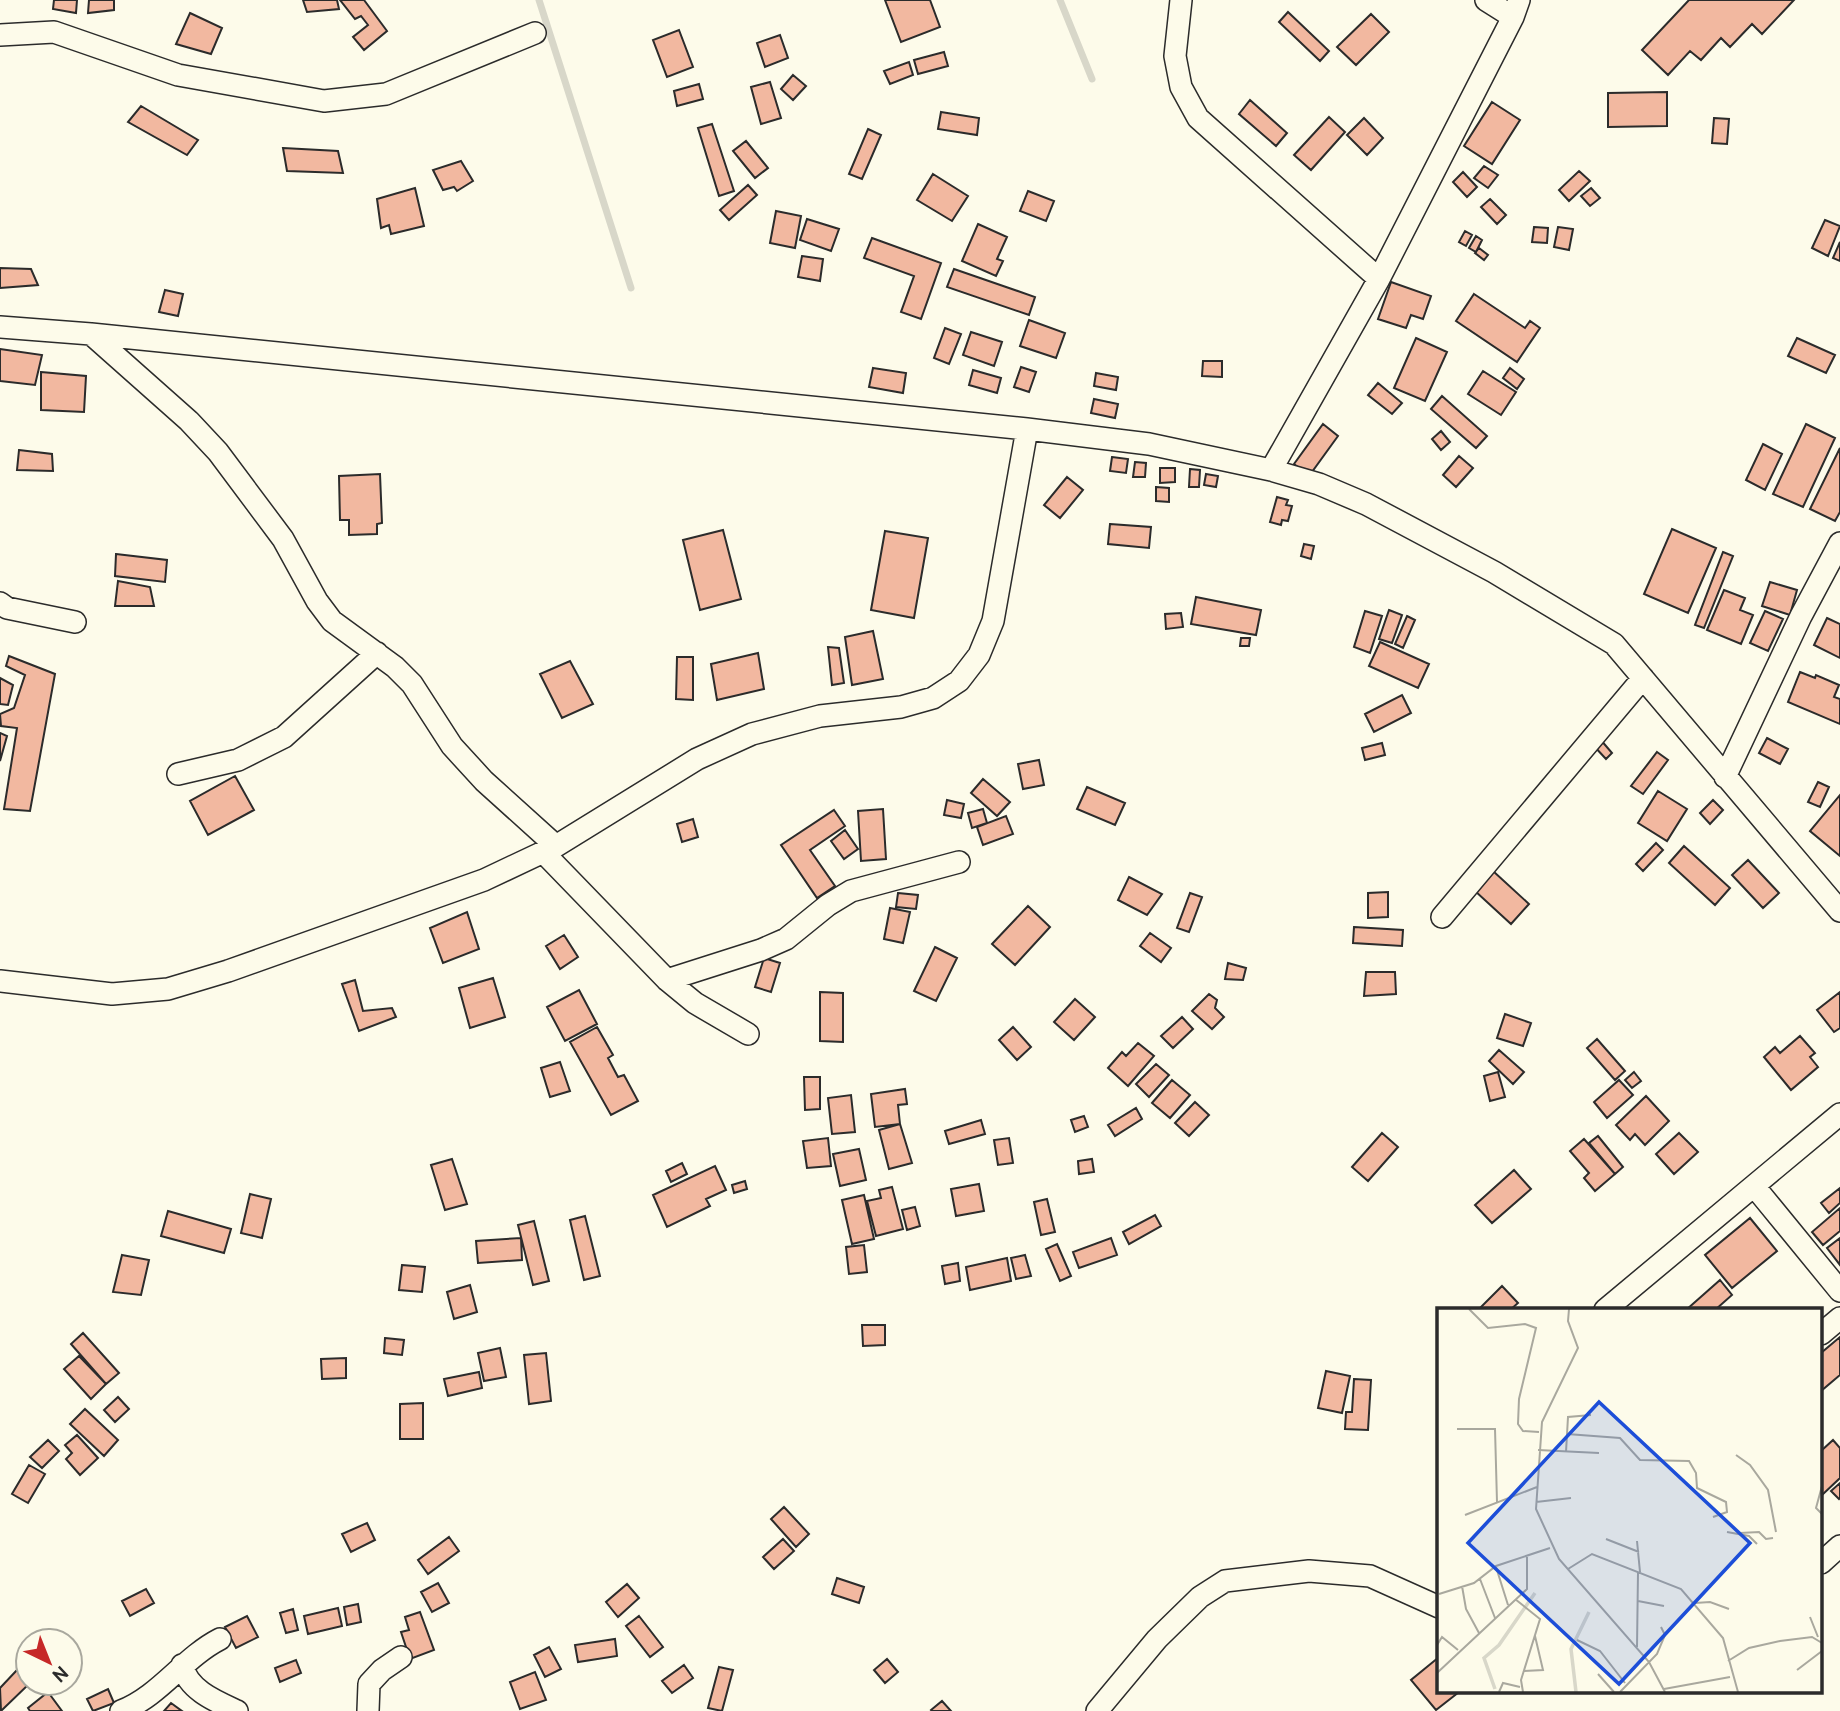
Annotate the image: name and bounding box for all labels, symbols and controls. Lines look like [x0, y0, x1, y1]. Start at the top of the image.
inset map [1437, 1308, 1822, 1694]
north arrow [14, 1627, 84, 1697]
text: N [47, 1661, 73, 1687]

